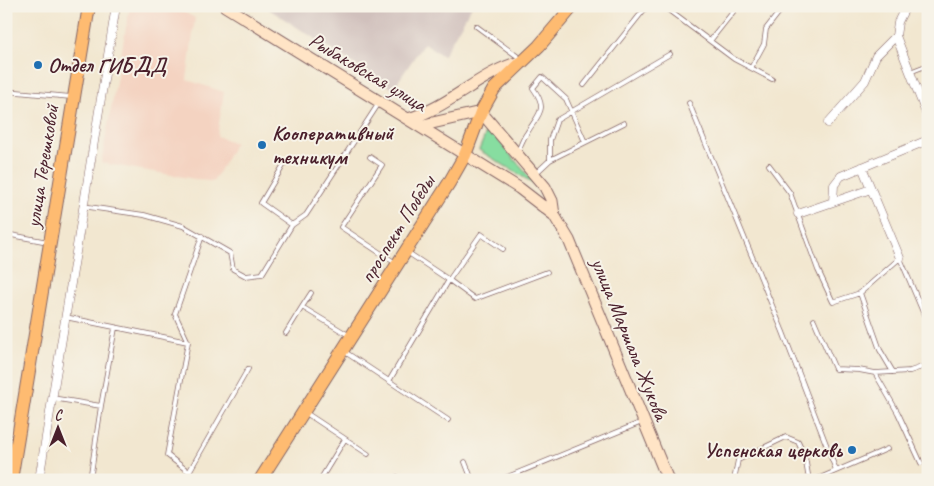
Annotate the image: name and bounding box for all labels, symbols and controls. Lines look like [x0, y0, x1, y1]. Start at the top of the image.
street label: Рыбаковская улица [304, 27, 433, 118]
place label: Отдел ГИБДД [48, 52, 168, 78]
marker: Отдел ГИБДД [32, 59, 44, 71]
street label: улица Терешковой [19, 101, 65, 231]
place label: Кооперативный техникум [272, 120, 395, 170]
marker: Кооперативный техникум [256, 139, 268, 151]
street label: проспект Победы [354, 169, 441, 288]
street label: улица Маршала Жукова [585, 252, 675, 426]
north arrow [32, 404, 82, 454]
text: С [55, 407, 64, 424]
place label: Успенская церковь [703, 437, 844, 463]
marker: Успенская церковь [846, 444, 858, 456]

